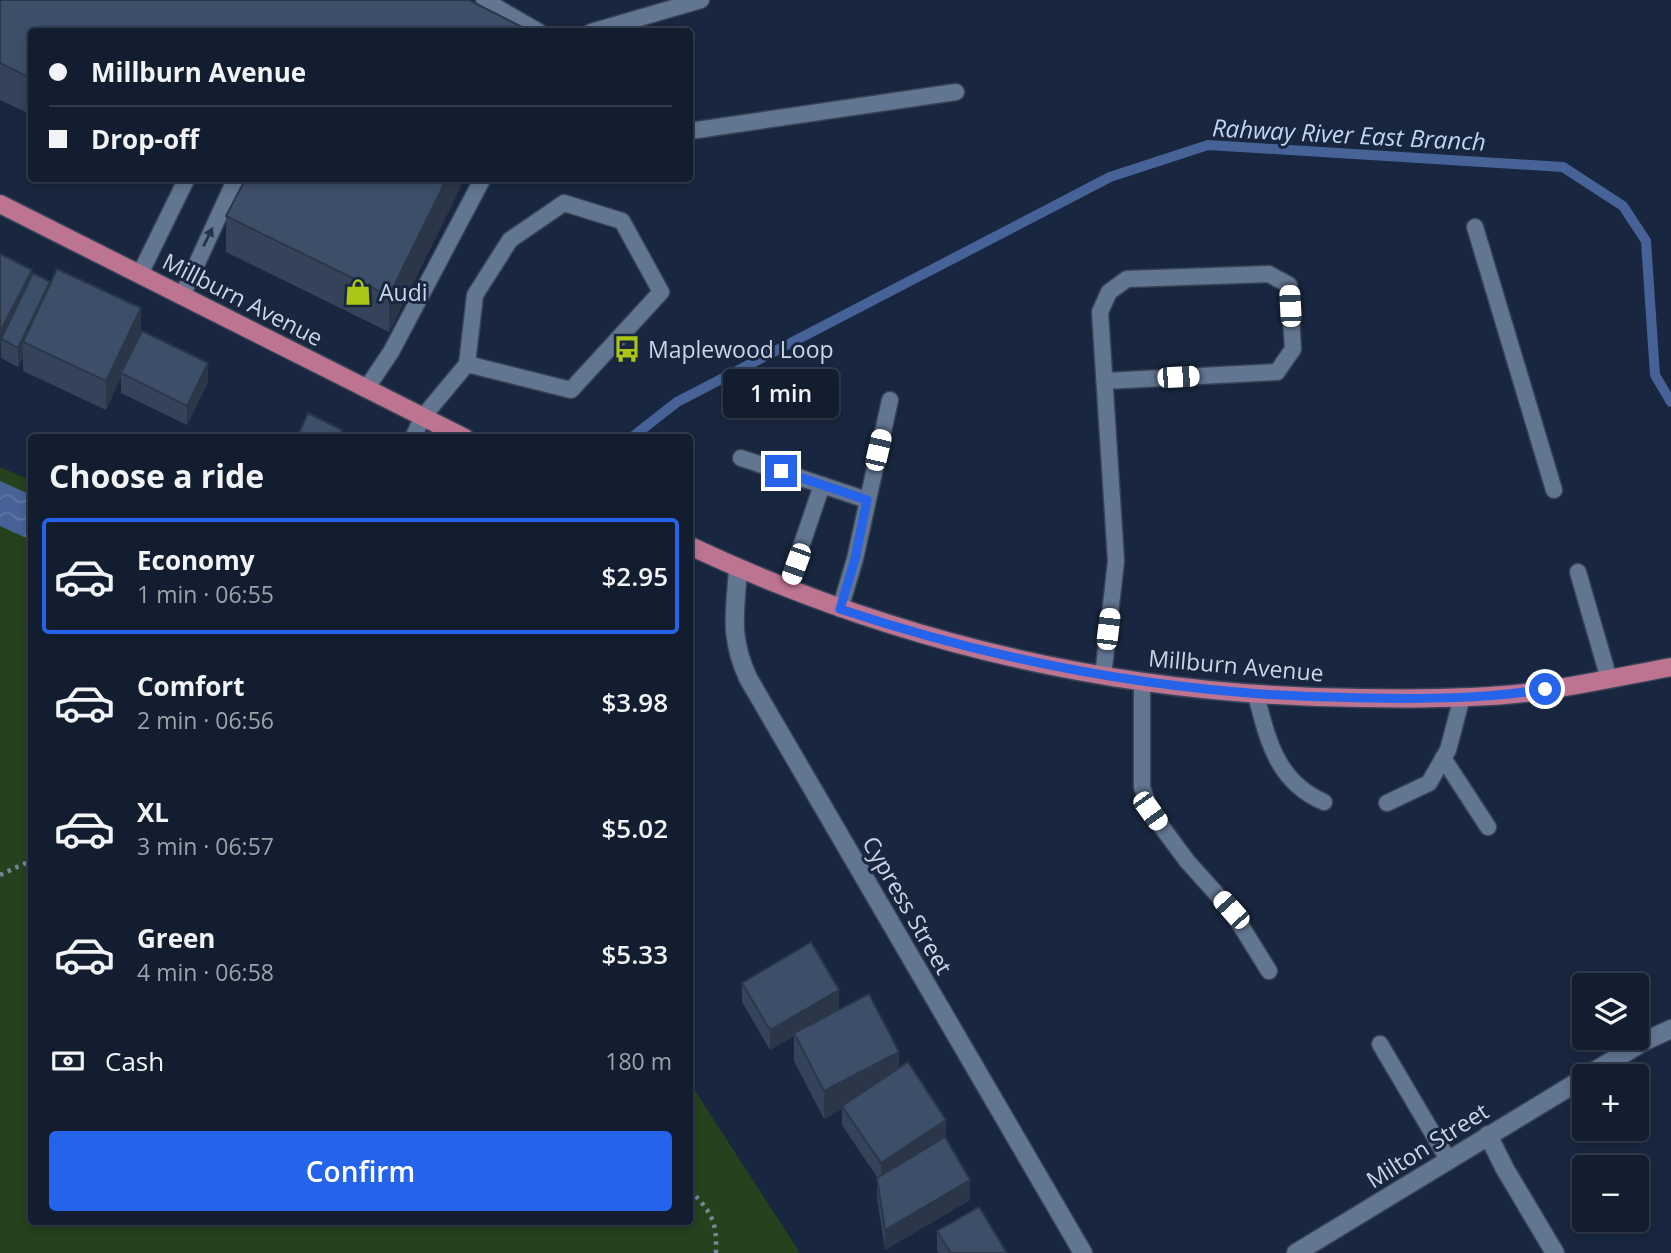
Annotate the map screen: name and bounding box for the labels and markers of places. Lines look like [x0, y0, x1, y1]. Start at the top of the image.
place label: Audi [379, 276, 428, 308]
shop icon: Audi [343, 277, 373, 307]
place label: Maplewood Loop [648, 333, 834, 365]
bus stop icon: Maplewood Loop [612, 334, 642, 364]

